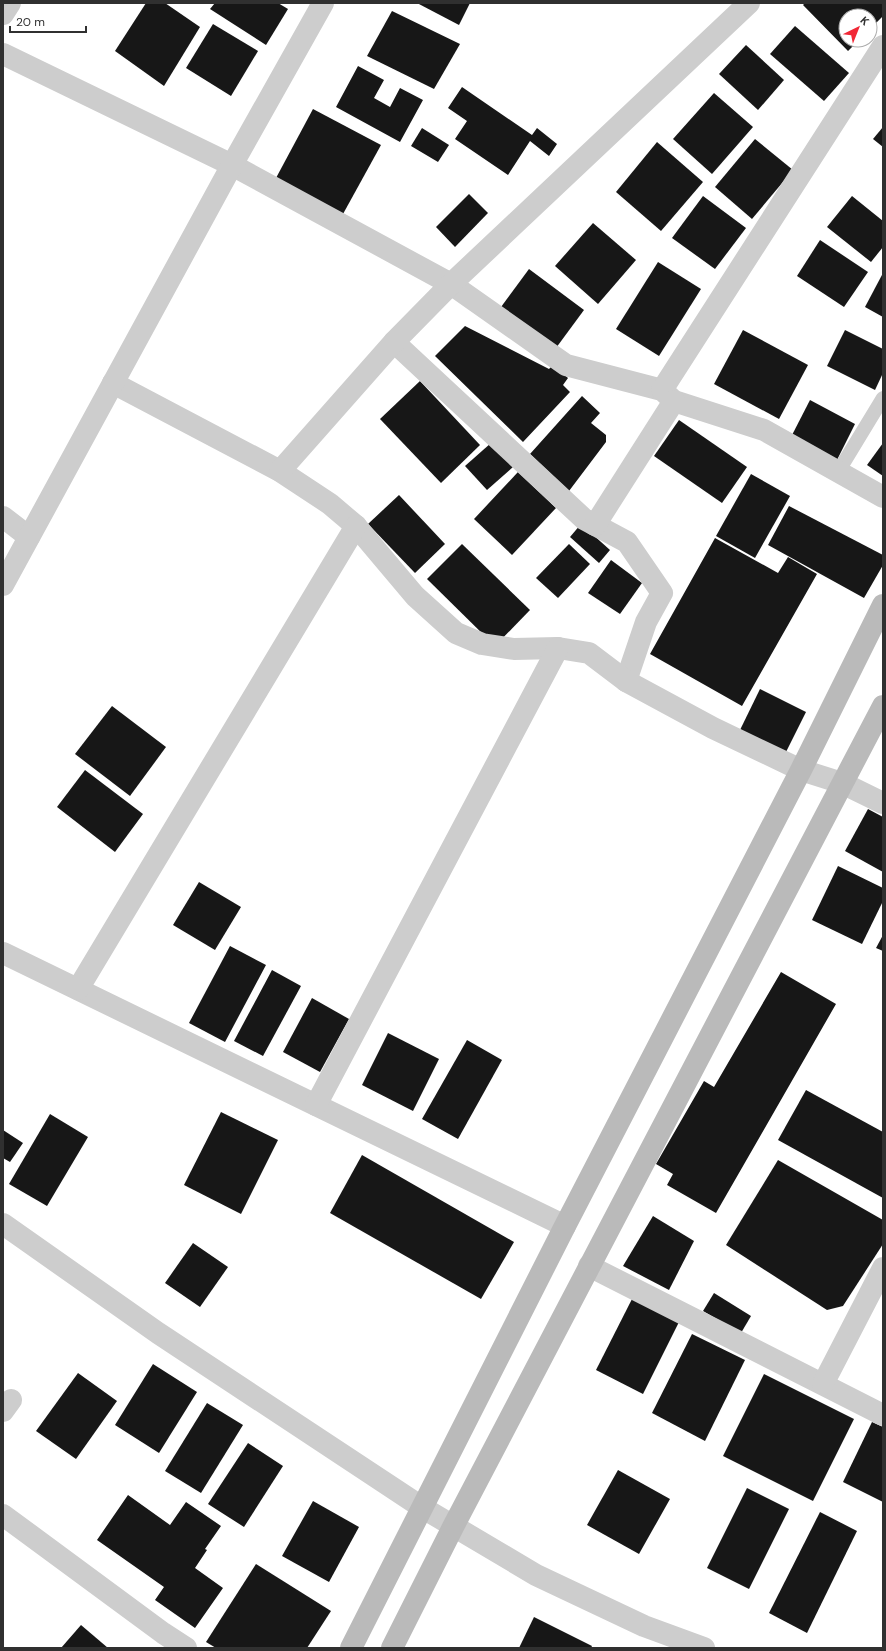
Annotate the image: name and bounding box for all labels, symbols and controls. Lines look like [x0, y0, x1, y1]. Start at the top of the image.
scale bar [10, 8, 86, 34]
north arrow [838, 8, 878, 48]
text: K [857, 13, 872, 28]
text: 20 m [16, 14, 45, 30]

